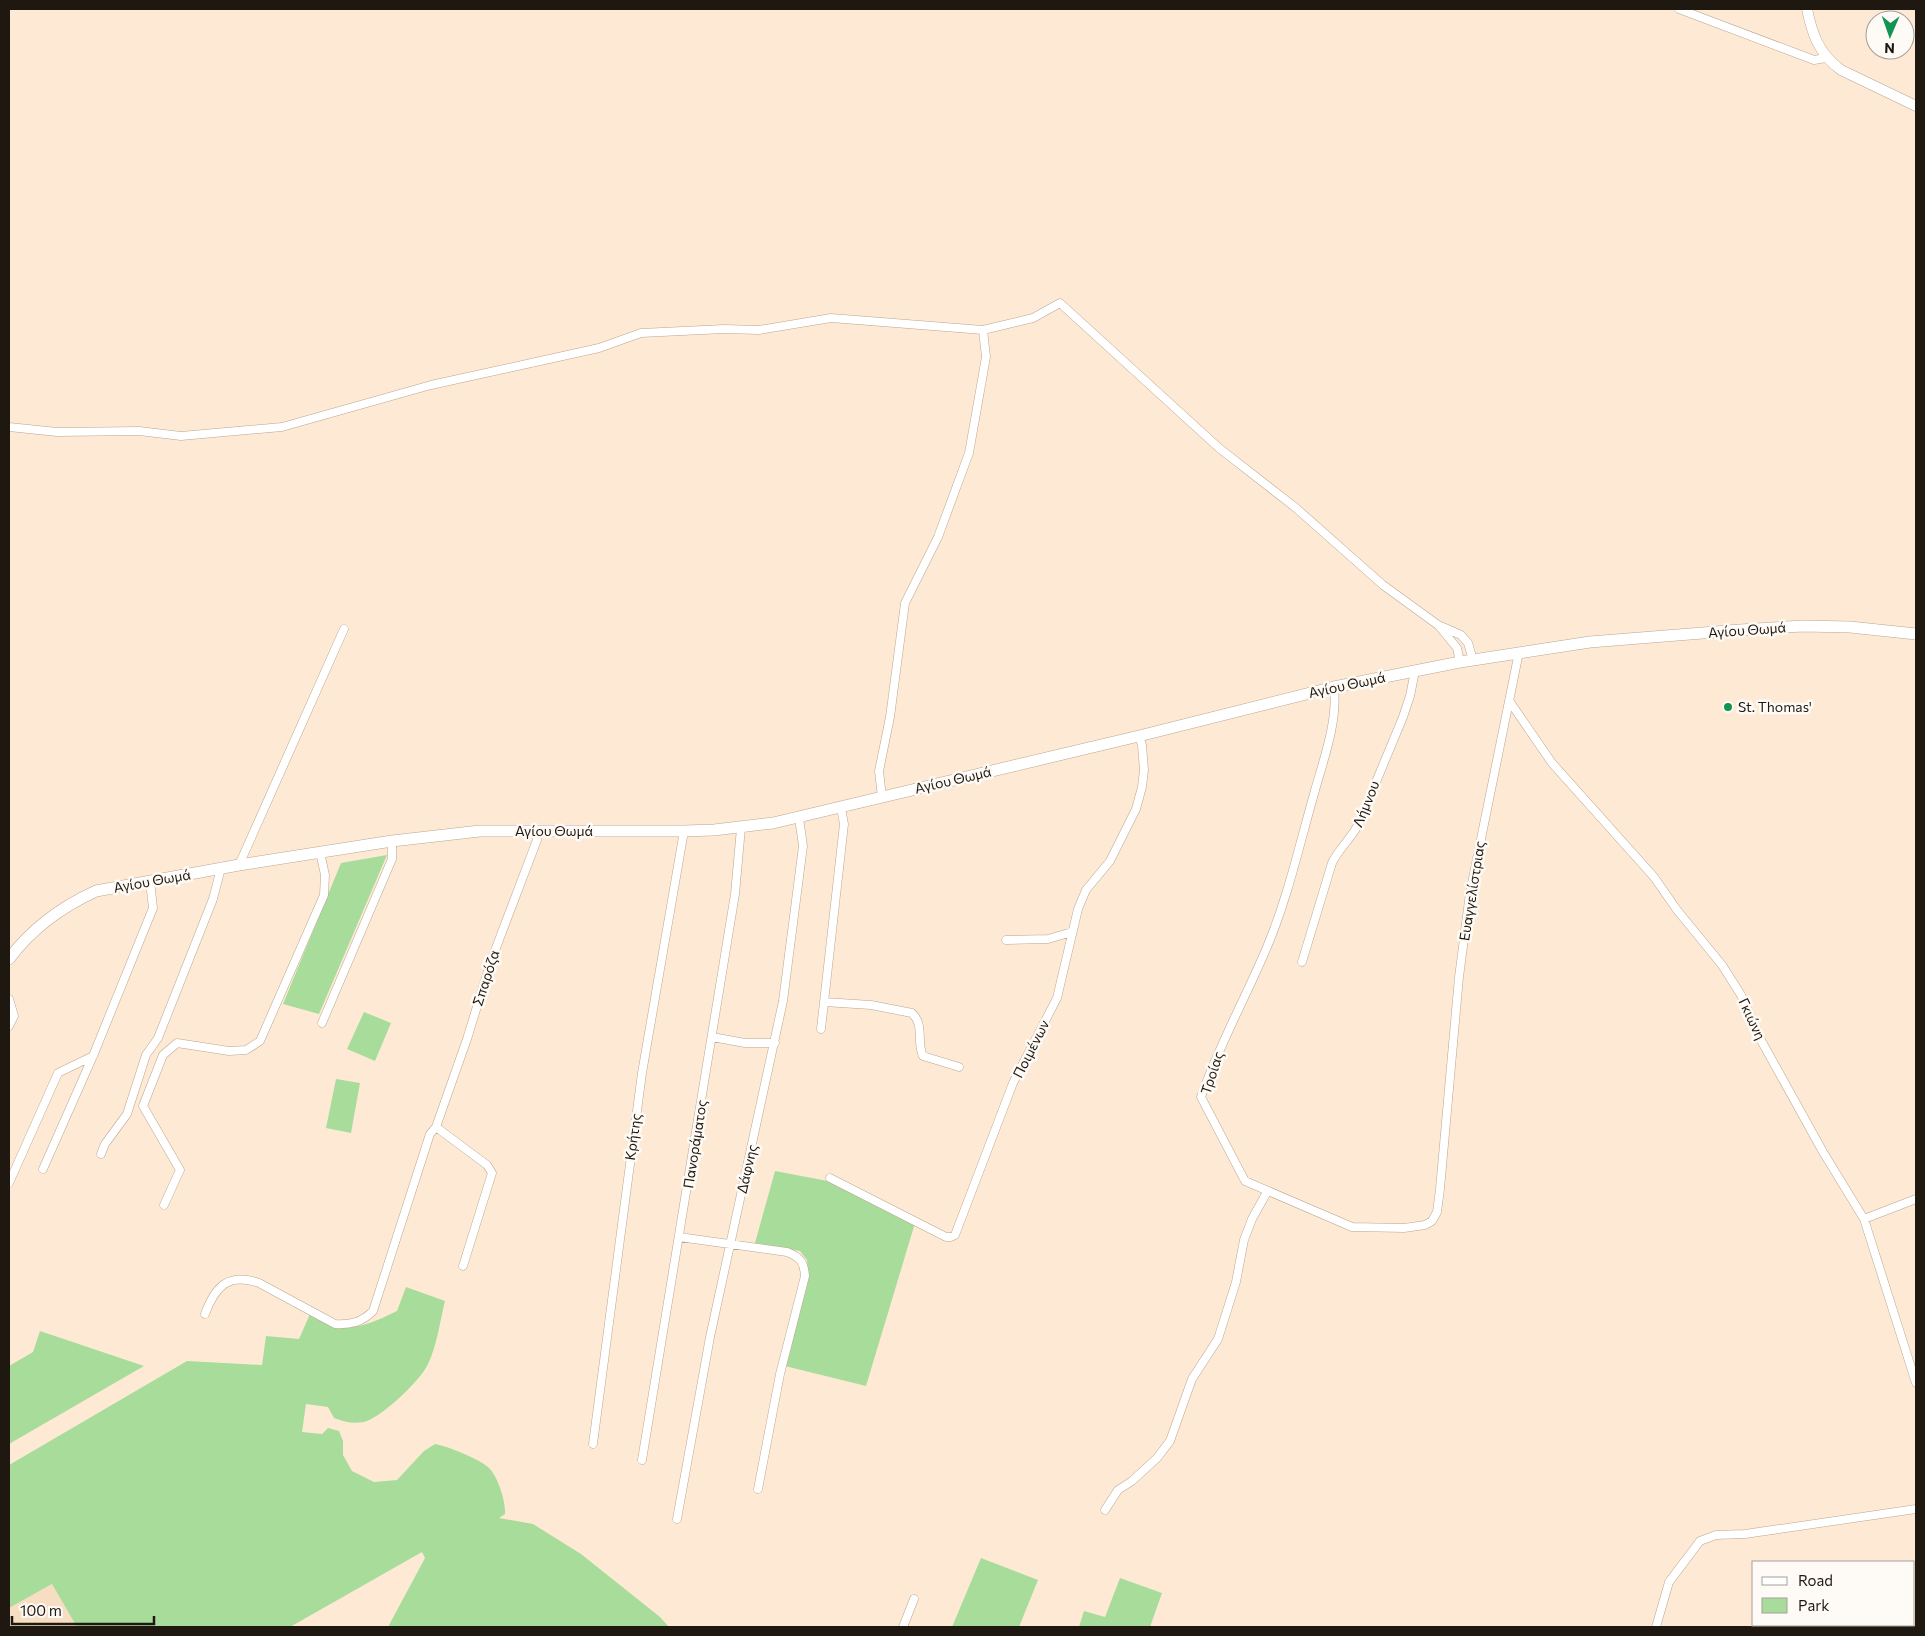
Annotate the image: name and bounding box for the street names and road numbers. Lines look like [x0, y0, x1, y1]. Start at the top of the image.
street label: Αγίου Θωμά [1707, 618, 1787, 641]
street label: Αγίου Θωμά [1307, 668, 1387, 701]
street label: Αγίου Θωμά [913, 762, 993, 797]
street label: Λήμνου [1349, 778, 1383, 830]
street label: Αγίου Θωμά [515, 822, 593, 839]
street label: Ευαγγελίστριας [1455, 840, 1488, 942]
street label: Αγίου Θωμά [112, 865, 192, 896]
street label: Σπαρόζα [469, 948, 503, 1008]
street label: Γκιώνη [1735, 995, 1769, 1042]
street label: Ποιμένων [1009, 1017, 1052, 1081]
street label: Τροίας [1197, 1049, 1226, 1096]
street label: Πανοράματος [679, 1098, 710, 1189]
street label: Κρήτης [621, 1112, 644, 1162]
street label: Δάφνης [733, 1142, 760, 1195]

